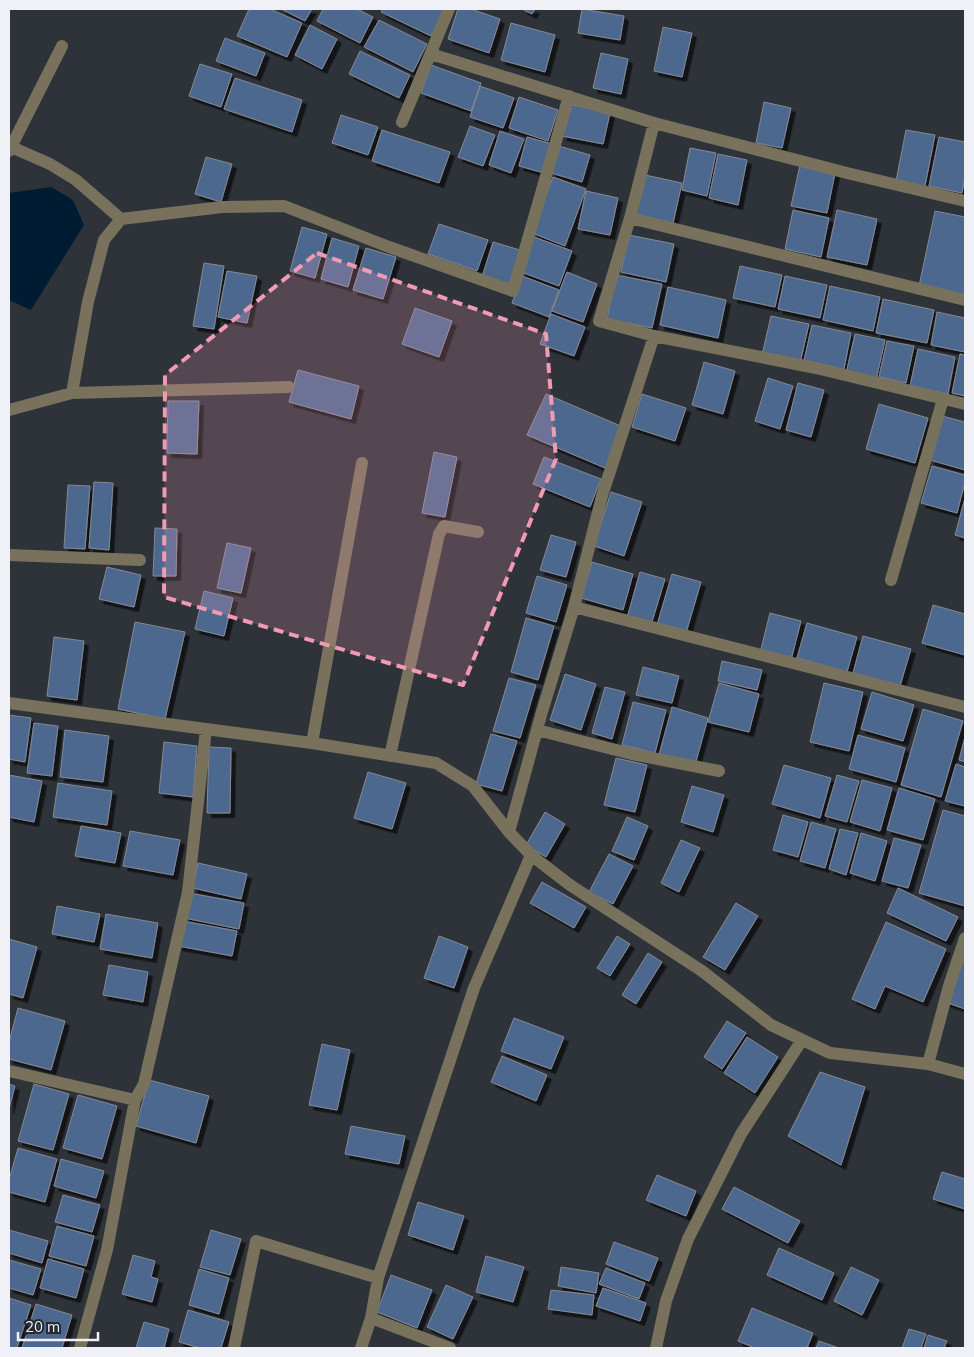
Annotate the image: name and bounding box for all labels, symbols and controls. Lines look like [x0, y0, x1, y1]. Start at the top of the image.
scale bar [18, 1310, 98, 1342]
text: 20 m [25, 1317, 60, 1336]

